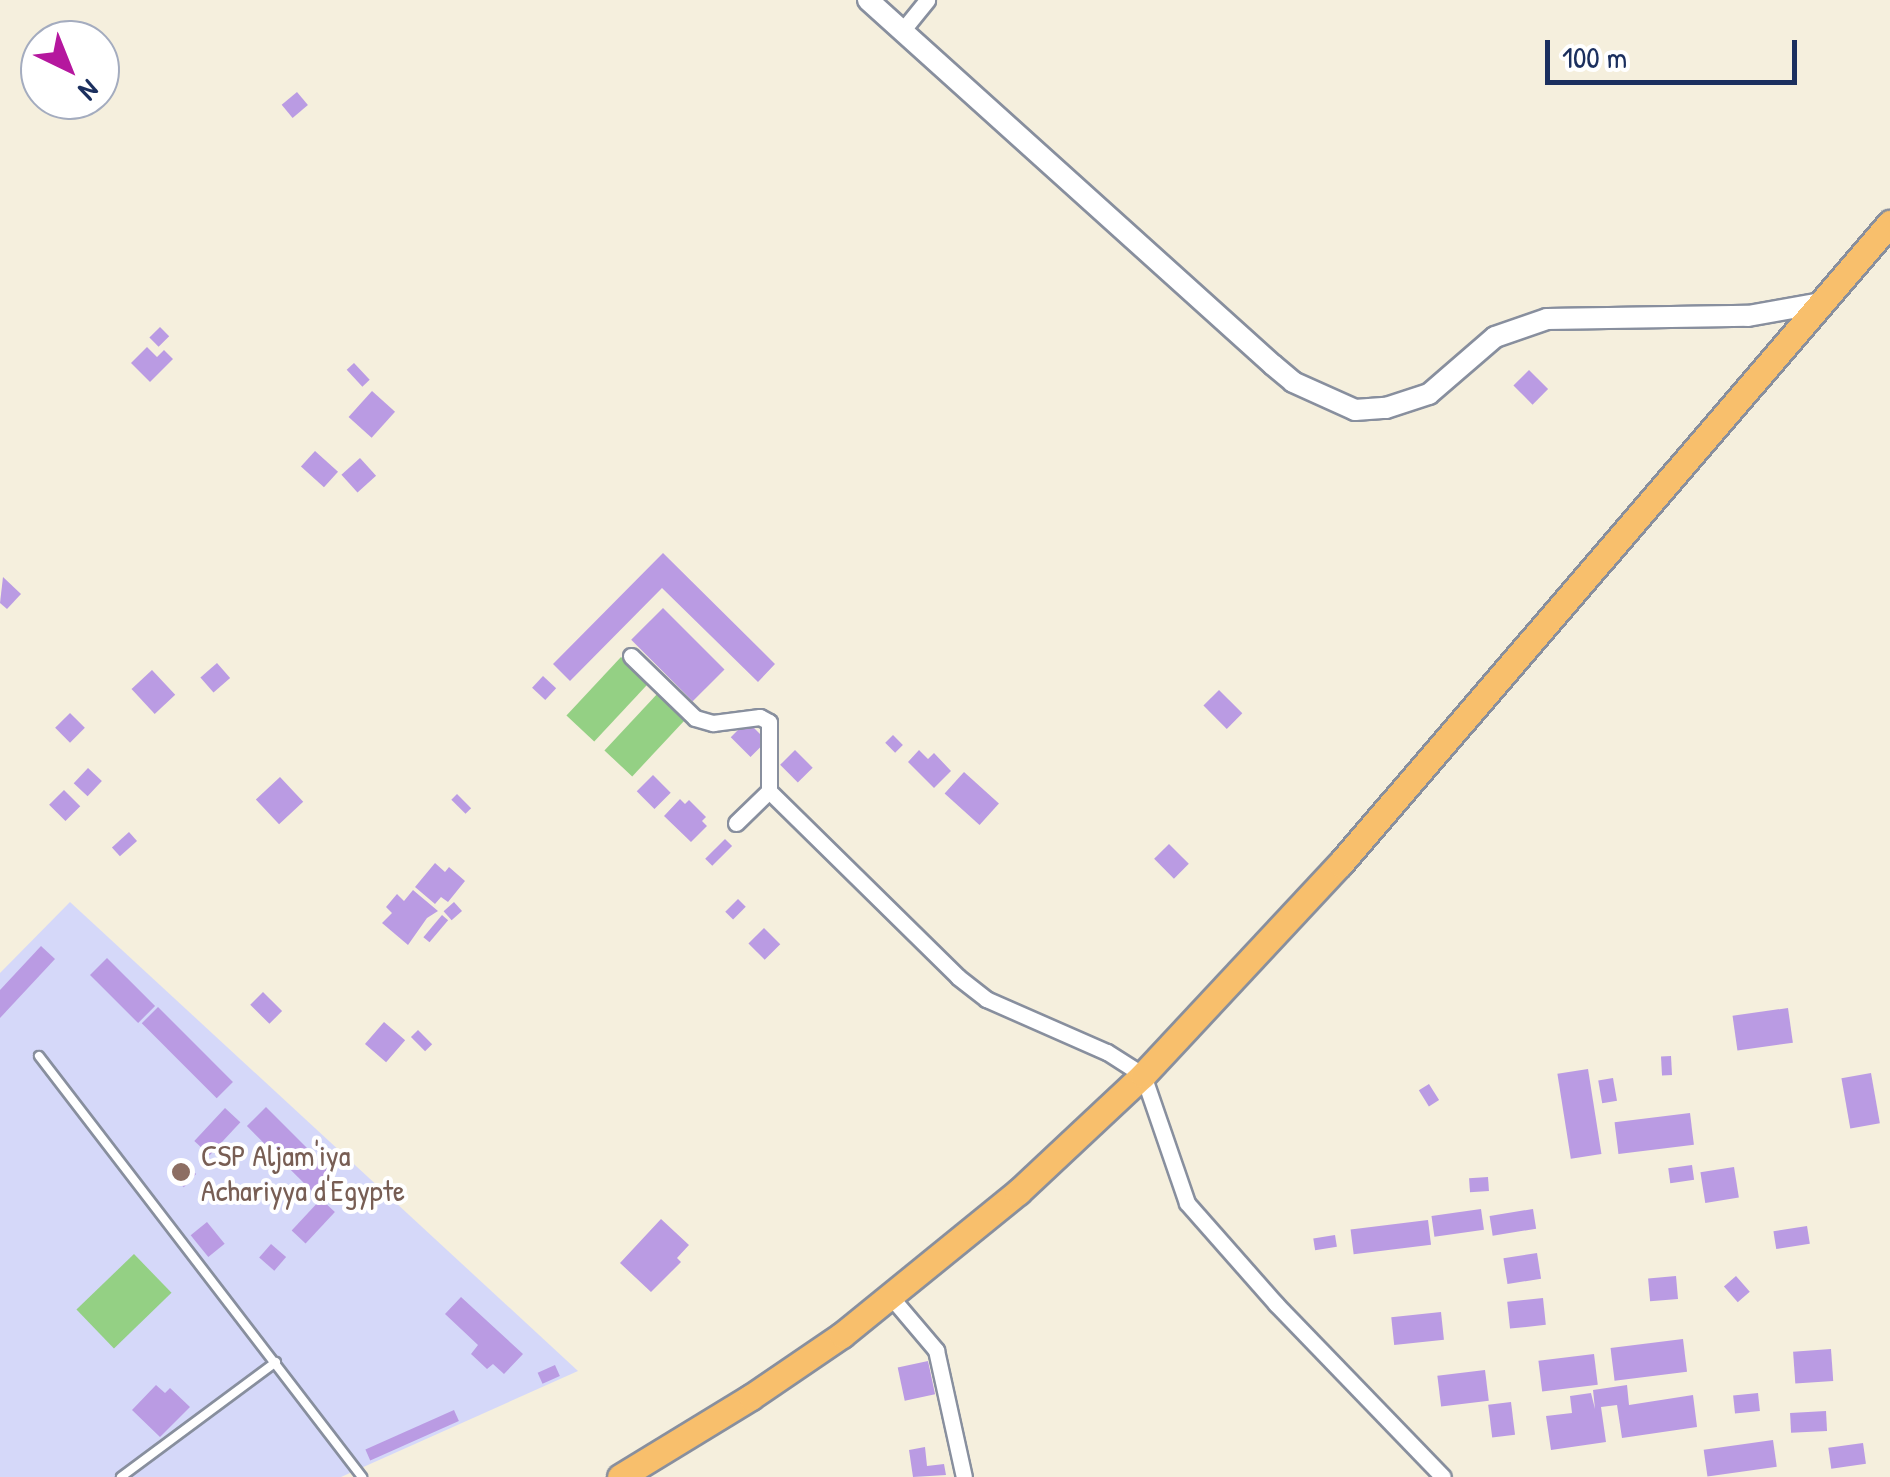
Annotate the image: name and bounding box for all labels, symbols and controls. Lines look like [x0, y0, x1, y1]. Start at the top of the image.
north arrow [20, 20, 120, 120]
scale bar [1550, 20, 1802, 82]
text: 100 m [1562, 37, 1627, 77]
text: N [71, 71, 108, 109]
place label: CSP Aljam'iya Achariyya d'Egypte [201, 1137, 405, 1208]
marker: CSP Aljam'iya Achariyya d'Egypte [170, 1161, 192, 1183]

